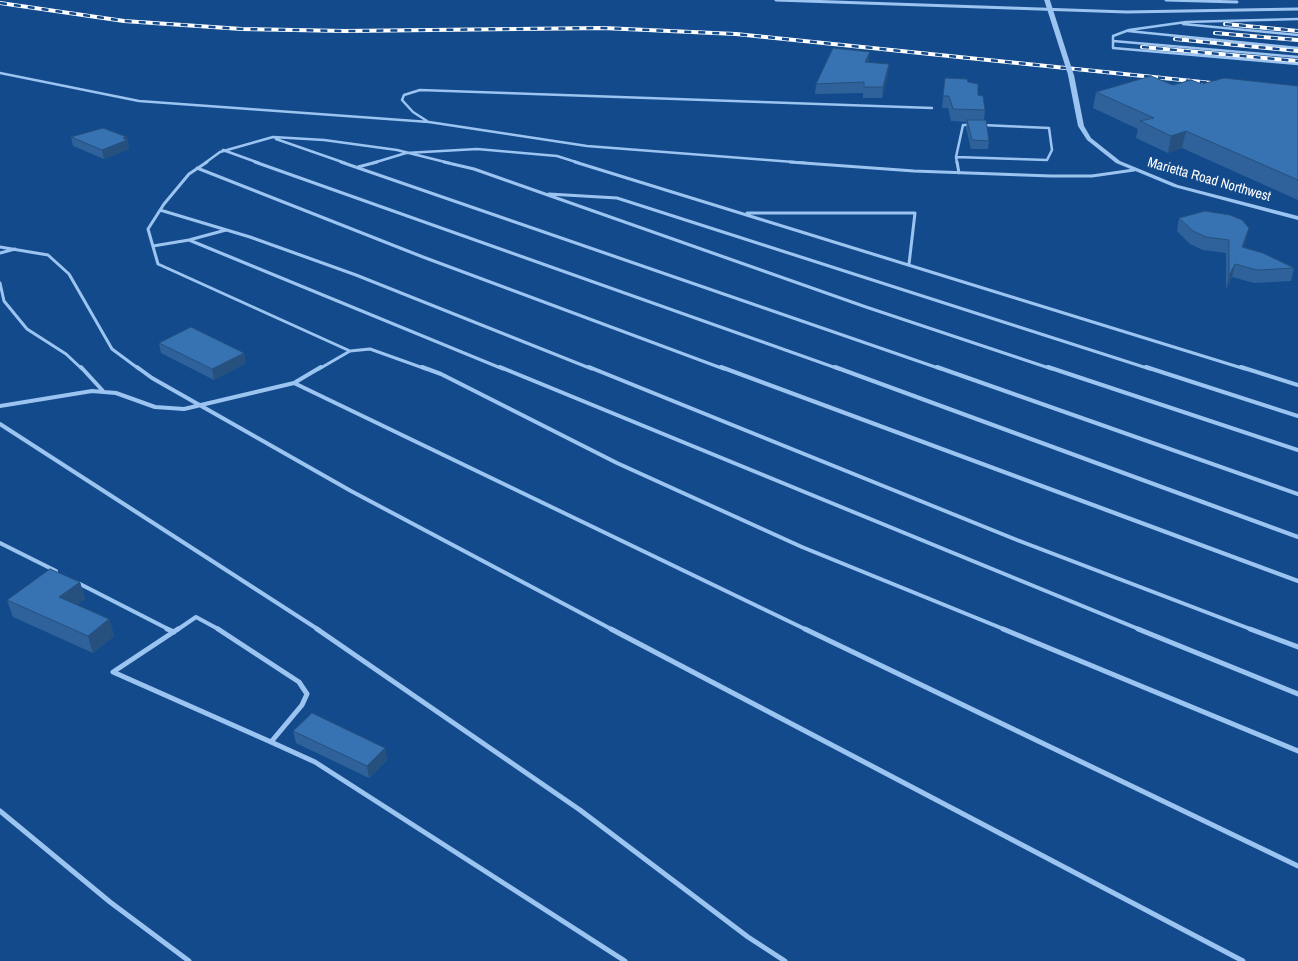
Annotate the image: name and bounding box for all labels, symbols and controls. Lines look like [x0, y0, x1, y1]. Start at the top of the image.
street label: Marietta Road Northwest [1145, 154, 1273, 206]

